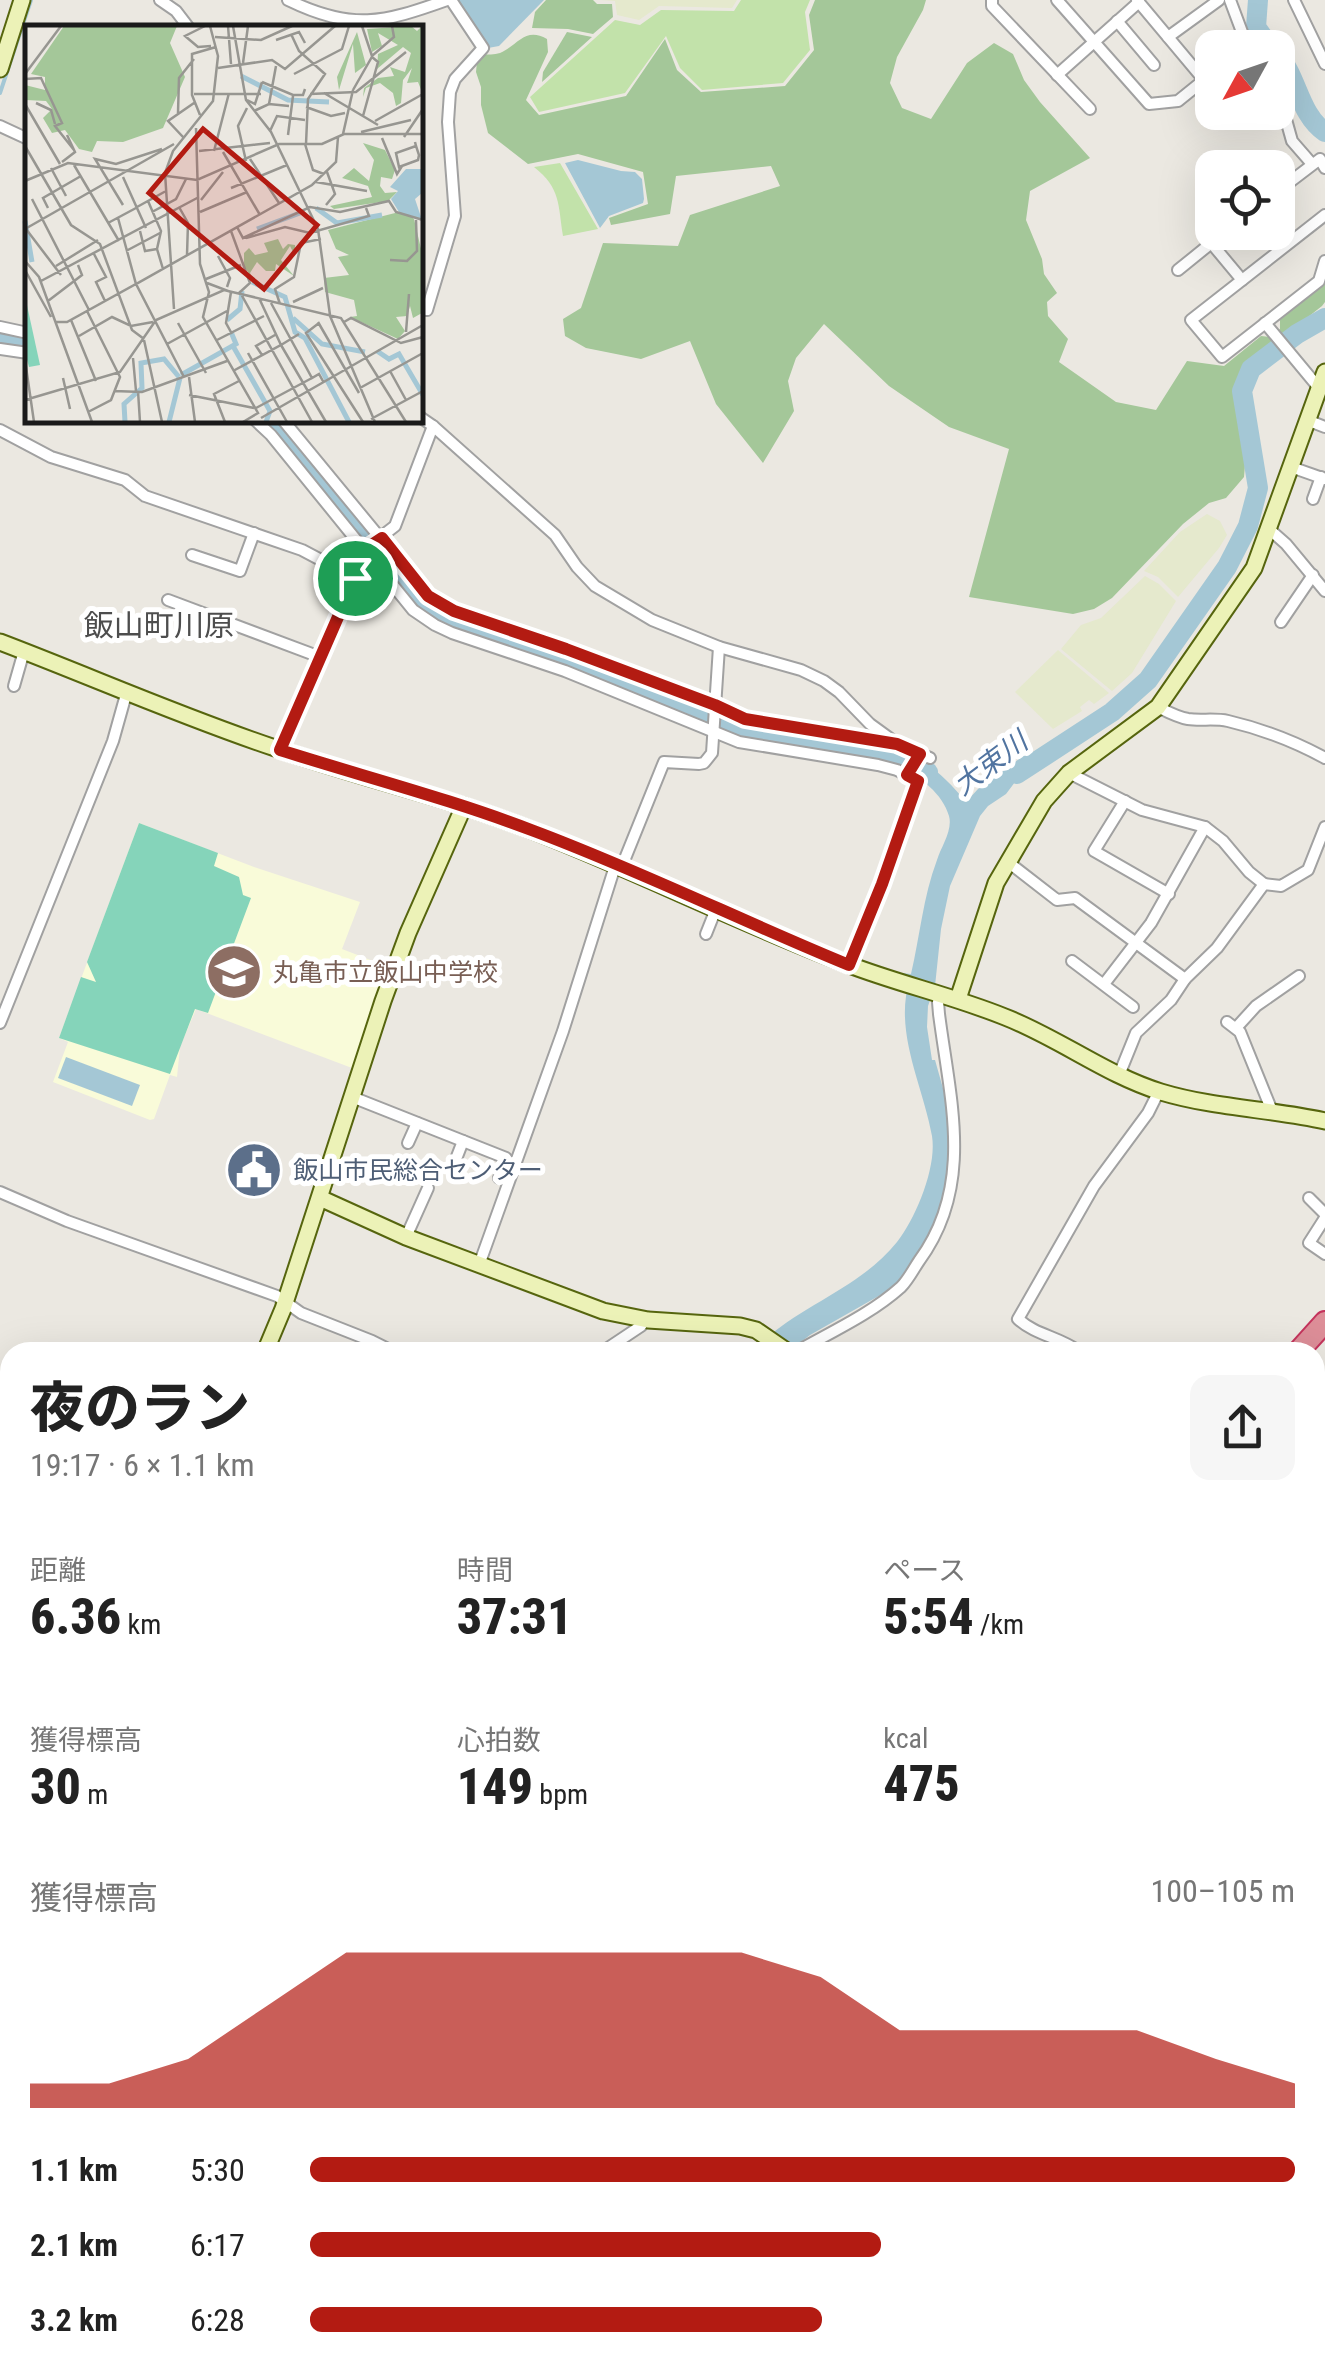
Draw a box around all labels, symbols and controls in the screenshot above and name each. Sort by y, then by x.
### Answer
inset map [25,25,422,422]
north arrow [1195,30,1295,130]
map controls [1195,30,1295,250]
button: locate [1195,150,1295,250]
pin [313,536,398,621]
icon: arrive [328,551,383,606]
district label: 飯山町川原 [84,608,234,643]
water label: 大束川 [947,723,1036,802]
school or university icon: 丸亀市立飯山中学校 [204,942,264,1002]
place label: 丸亀市立飯山中学校 [273,958,498,987]
public building icon: 飯山市民総合センター [224,1140,284,1200]
place label: 飯山市民総合センター [293,1156,543,1185]
button: share [1190,1375,1295,1480]
text: 夜のラン [30,1376,250,1440]
text: 19:17 · 6 × 1.1 km [30,1446,255,1484]
text: 距離 [30,1554,86,1587]
text: 時間 [457,1554,513,1587]
text: ペース [883,1554,966,1587]
text: 6.36 [30,1588,121,1646]
text: 37:31 [457,1588,572,1646]
text: 5:54 [883,1588,974,1646]
text: km [121,1608,161,1641]
text: /km [974,1608,1024,1641]
text: kcal [883,1722,928,1755]
text: 獲得標高 [30,1724,142,1757]
text: 心拍数 [457,1724,541,1757]
text: 475 [883,1755,960,1813]
text: 30 [30,1758,81,1816]
text: 149 [457,1758,533,1816]
text: m [81,1778,108,1811]
text: bpm [533,1778,588,1811]
text: 100–105 m [1150,1872,1295,1910]
text: 獲得標高 [30,1879,158,1917]
text: 1.1 km [30,2151,118,2189]
text: 5:30 [190,2151,245,2189]
text: 2.1 km [30,2226,118,2264]
text: 6:17 [190,2226,245,2264]
text: 3.2 km [30,2301,118,2339]
text: 6:28 [190,2301,245,2339]

